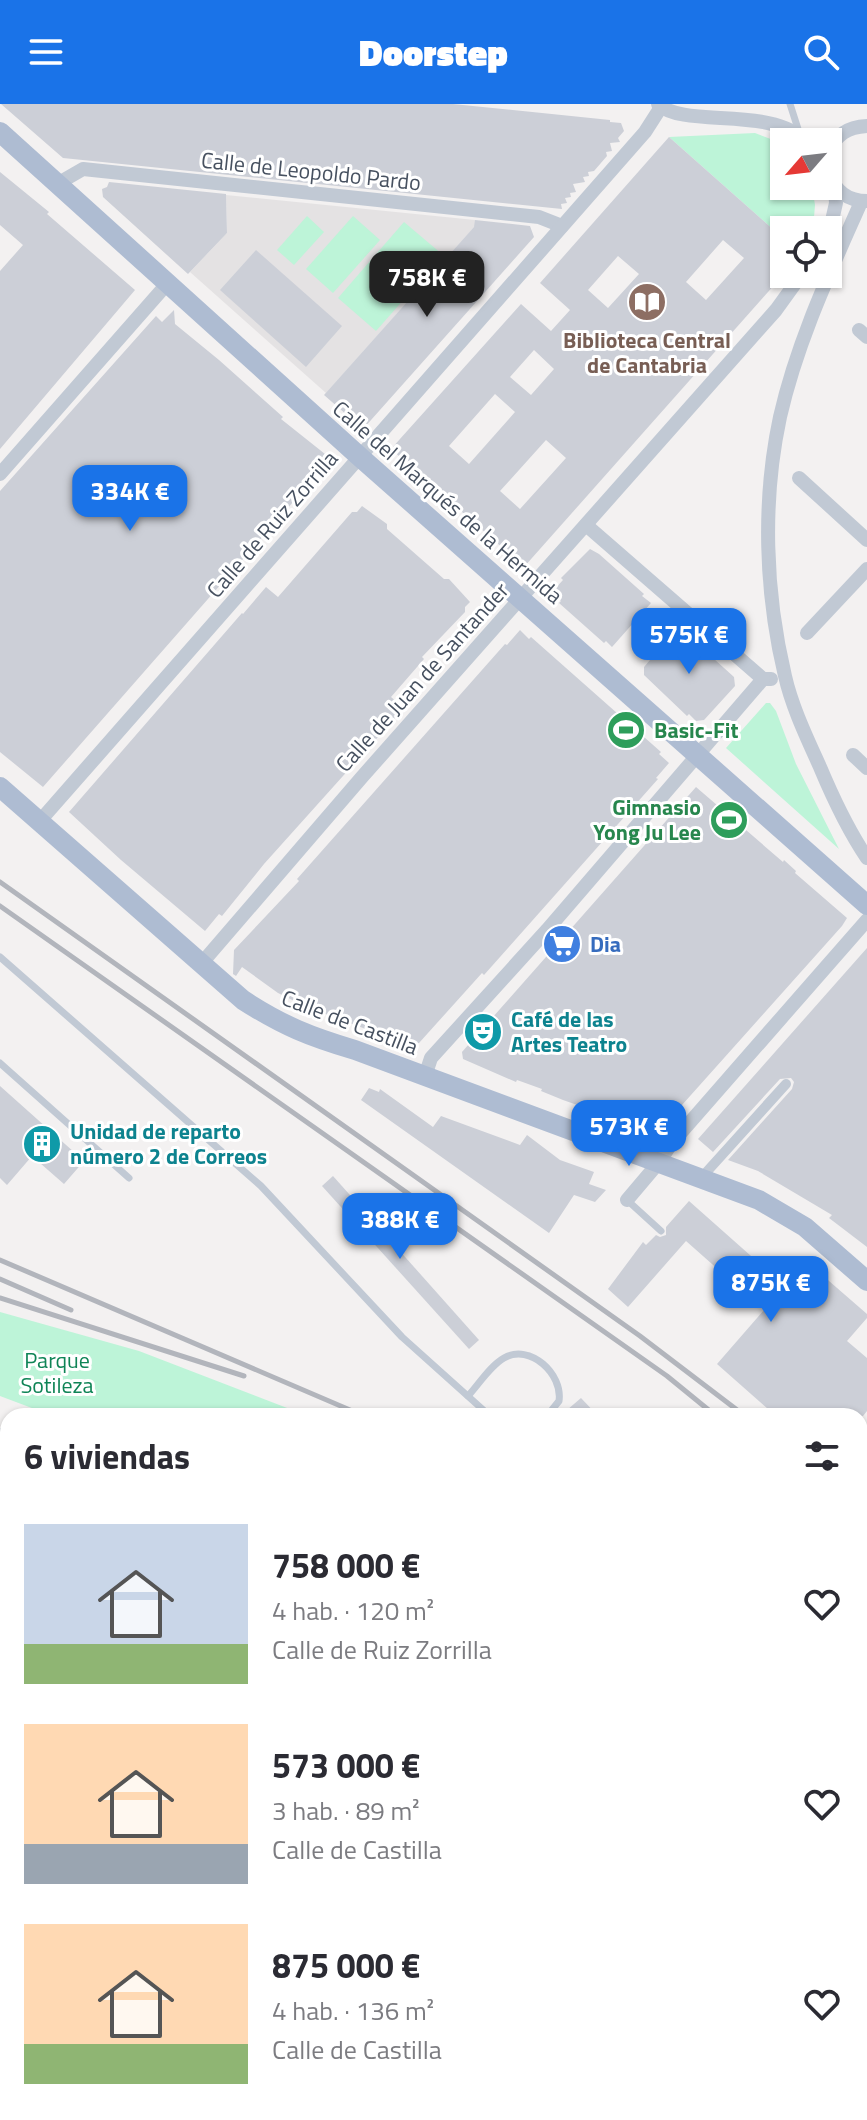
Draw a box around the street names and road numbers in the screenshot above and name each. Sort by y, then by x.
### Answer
street label: Calle de Leopoldo Pardo [199,143,423,199]
street label: Calle del Marqués de la Hermida [325,392,571,612]
street label: Calle de Ruiz Zorrilla [198,443,346,605]
street label: Calle de Juan de Santander [327,574,517,780]
street label: Calle de Castilla [277,980,423,1064]

